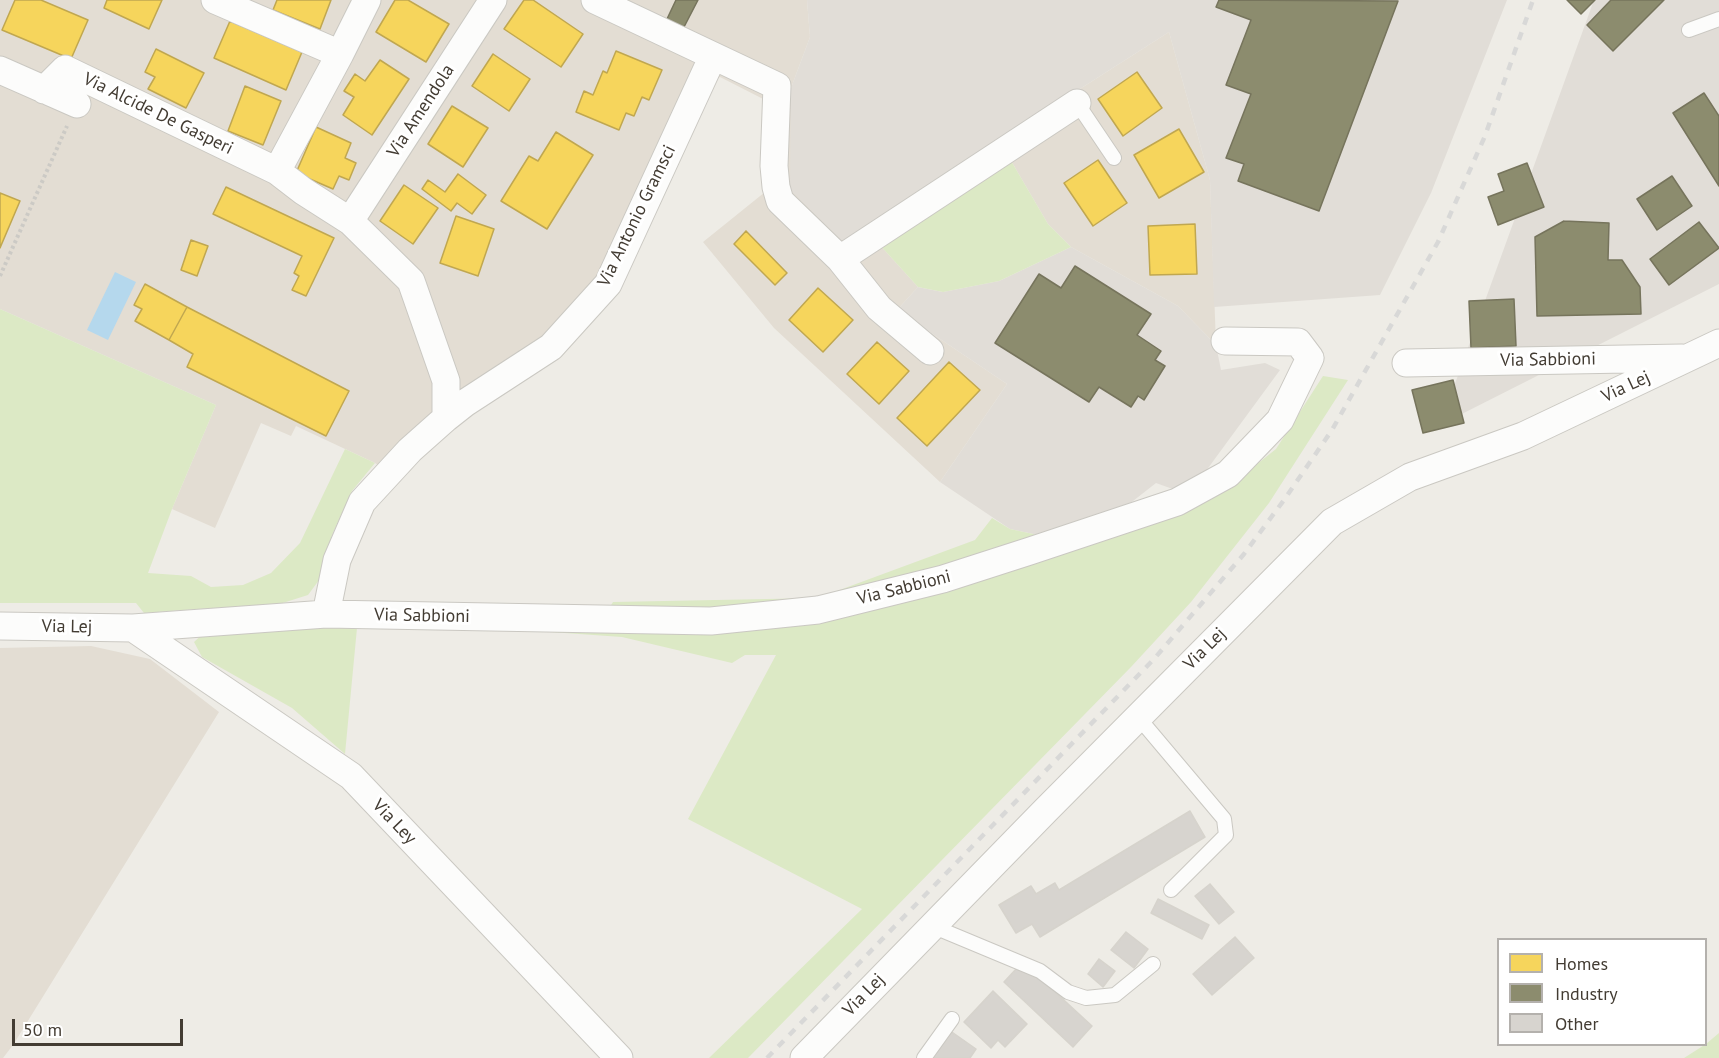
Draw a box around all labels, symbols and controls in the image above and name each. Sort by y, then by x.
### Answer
street label: Via Amendola [383,60,459,162]
street label: Via Alcide De Gasperi [79,68,237,160]
street label: Via Antonio Gramsci [593,142,681,290]
street label: Via Sabbioni [1500,348,1596,372]
street label: Via Lej [1598,366,1654,408]
street label: Via Sabbioni [855,566,953,610]
street label: Via Sabbioni [374,604,470,628]
street label: Via Lej [41,616,93,638]
street label: Via Lej [1179,623,1231,675]
street label: Via Ley [367,795,421,849]
legend [1497,938,1707,1046]
text: Homes [1555,952,1608,975]
street label: Via Lej [839,969,889,1021]
text: Industry [1555,982,1618,1005]
scale bar [15,1007,186,1045]
text: Other [1555,1012,1599,1035]
text: 50 m [23,1018,62,1041]

